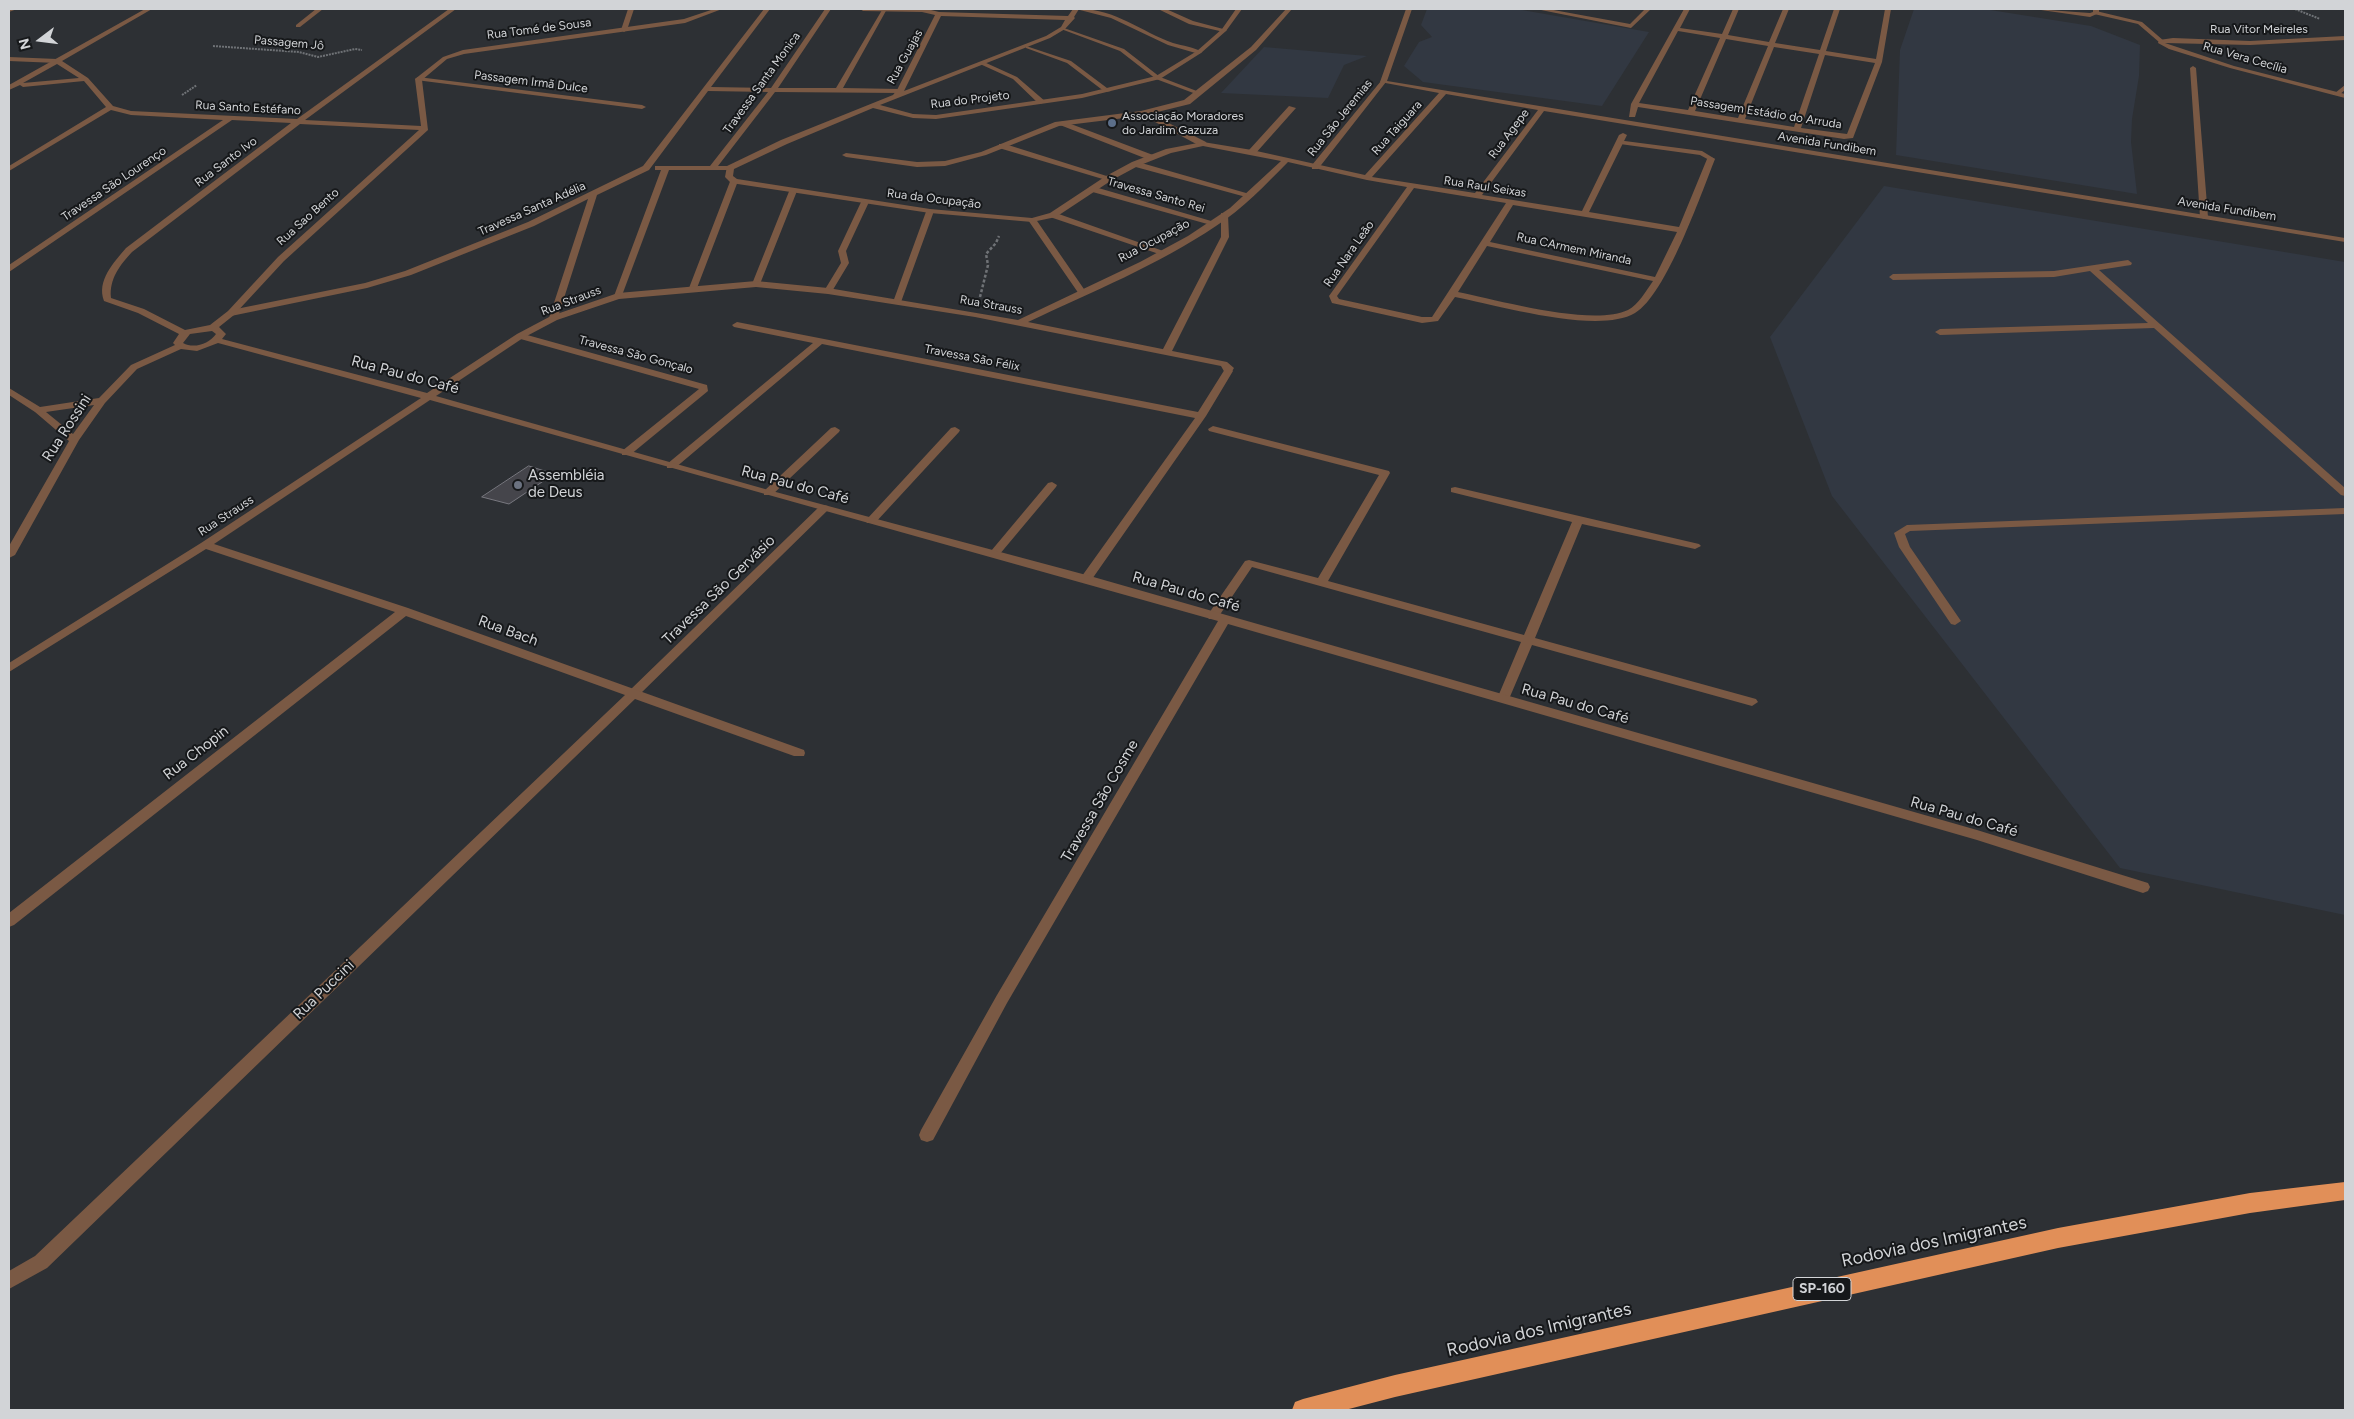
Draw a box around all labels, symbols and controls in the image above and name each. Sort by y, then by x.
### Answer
north arrow [15,15,65,65]
street label: Rua Tomé de Sousa [486,15,592,43]
street label: Rua Vitor Meireles [2210,22,2308,36]
street label: Rua Guajas [884,27,926,87]
street label: Travessa Santa Monica [720,29,804,137]
street label: Passagem Jô [253,33,325,53]
text: N [15,37,35,51]
street label: Rua Vera Cecília [2201,39,2289,77]
street label: Passagem Irmã Dulce [473,68,589,96]
street label: Rua São Jeremias [1305,77,1375,159]
street label: Rua do Projeto [930,88,1010,112]
street label: Passagem Estádio do Arruda [1689,94,1843,132]
street label: Rua Santo Estéfano [195,98,301,118]
street label: Rua Taiguara [1369,98,1425,158]
street label: Rua Agepe [1486,106,1532,162]
place label: Associação Moradores do Jardim Gazuza [1122,109,1244,137]
marker: Associação Moradores do Jardim Gazuza [1106,117,1118,129]
street label: Avenida Fundibem [1777,129,1877,159]
street label: Rua Santo Ivo [192,134,260,190]
street label: Travessa São Lourenço [59,144,169,224]
street label: Rua Raul Seixas [1443,173,1527,201]
street label: Travessa Santo Rei [1106,174,1206,216]
street label: Travessa Santa Adélia [476,179,588,239]
street label: Rua Sao Bento [274,185,342,249]
street label: Rua da Ocupação [886,186,982,212]
street label: Avenida Fundibem [2177,194,2277,224]
street label: Rua Ocupação [1116,216,1192,266]
street label: Rua Nara Leão [1321,218,1377,290]
street label: Rua CArmem Miranda [1515,230,1633,268]
street label: Rua Strauss [539,283,603,319]
street label: Rua Strauss [959,292,1023,318]
street label: Travessa São Gonçalo [577,333,695,377]
street label: Travessa São Félix [923,342,1021,374]
street label: Rua Pau do Café [349,352,461,398]
street label: Rua Rossini [39,391,95,465]
street label: Rua Pau do Café [739,462,851,508]
place label: Assembléia de Deus [528,467,605,502]
marker: Assembléia de Deus [512,479,524,491]
street label: Rua Strauss [196,493,256,539]
street label: Travessa São Gervásio [659,532,779,648]
street label: Rua Pau do Café [1130,568,1242,616]
street label: Rua Bach [476,612,540,650]
street label: Rua Pau do Café [1519,680,1631,728]
street label: Rua Chopin [160,722,232,784]
street label: Travessa São Cosme [1058,737,1142,865]
street label: Rua Pau do Café [1908,793,2020,841]
street label: Rua Puccini [290,957,358,1023]
street label: Rodovia dos Imigrantes [1839,1212,2029,1272]
road number: SP-160 [1793,1278,1851,1300]
street label: Rodovia dos Imigrantes [1445,1298,1633,1362]

